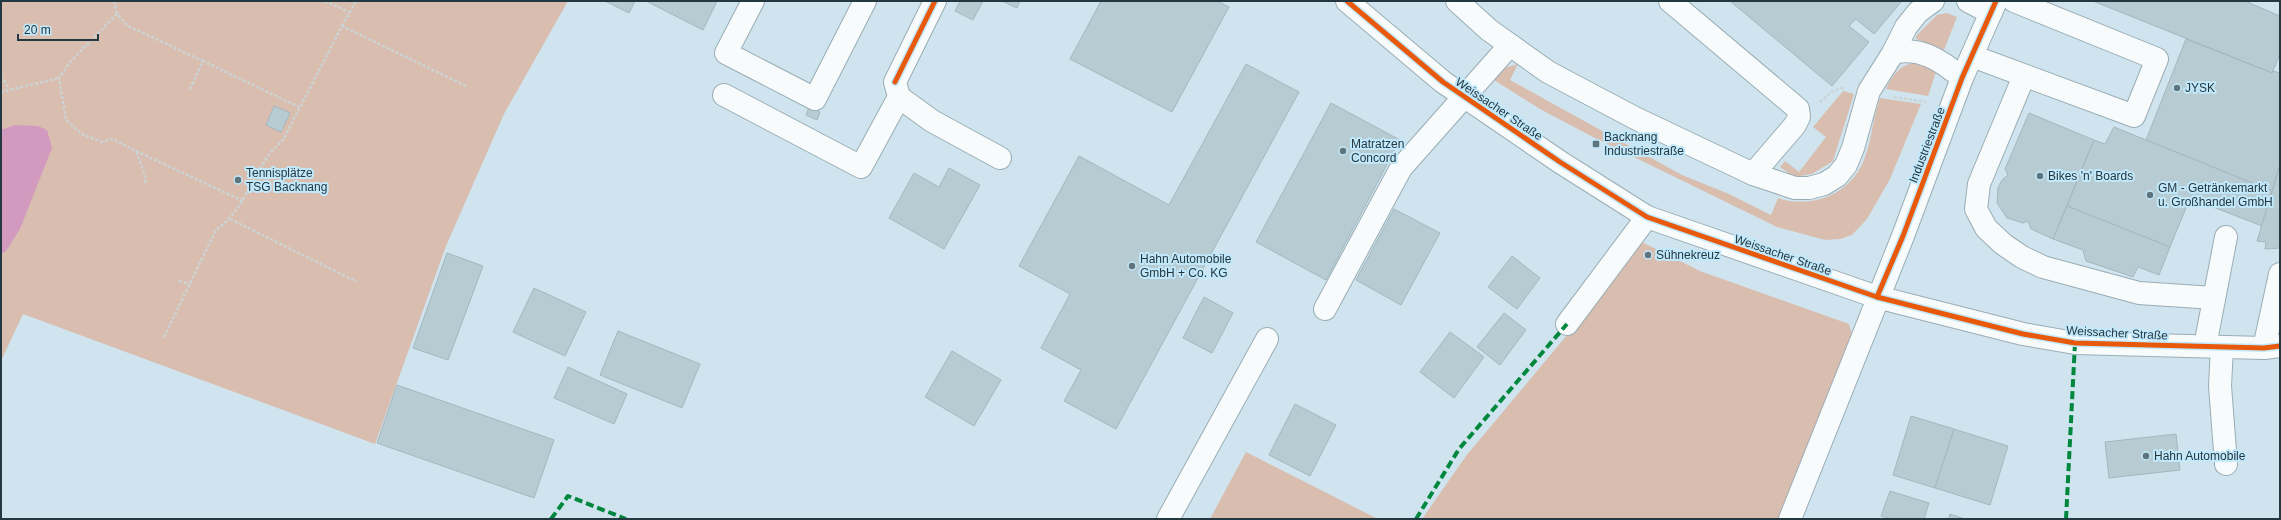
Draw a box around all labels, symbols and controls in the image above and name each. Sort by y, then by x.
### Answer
scale bar [18,16,98,42]
text: 20 m [24,23,51,37]
street label: Weissacher Straße [1453,75,1545,143]
place label: JYSK [2185,81,2215,95]
marker: JYSK [2172,83,2182,93]
street label: Industriestraße [1906,105,1948,185]
place label: Backnang Industriestraße [1604,130,1684,158]
place label: Matratzen Concord [1351,137,1404,165]
marker: Backnang Industriestraße [1591,139,1601,149]
marker: Matratzen Concord [1338,146,1348,156]
place label: Tennisplätze TSG Backnang [246,166,327,194]
place label: Bikes 'n' Boards [2048,169,2133,183]
marker: Bikes 'n' Boards [2035,171,2045,181]
marker: Tennisplätze TSG Backnang [233,175,243,185]
place label: GM - Getränkemarkt u. Großhandel GmbH [2158,181,2273,209]
marker: GM - Getränkemarkt u. Großhandel GmbH [2145,190,2155,200]
street label: Weissacher Straße [1733,232,1834,278]
place label: Sühnekreuz [1656,248,1720,262]
marker: Sühnekreuz [1643,250,1653,260]
place label: Hahn Automobile GmbH + Co. KG [1140,252,1232,280]
marker: Hahn Automobile GmbH + Co. KG [1127,261,1137,271]
street label: Weissacher Straße [2066,323,2169,343]
place label: Hahn Automobile [2154,449,2246,463]
marker: Hahn Automobile [2141,451,2151,461]

